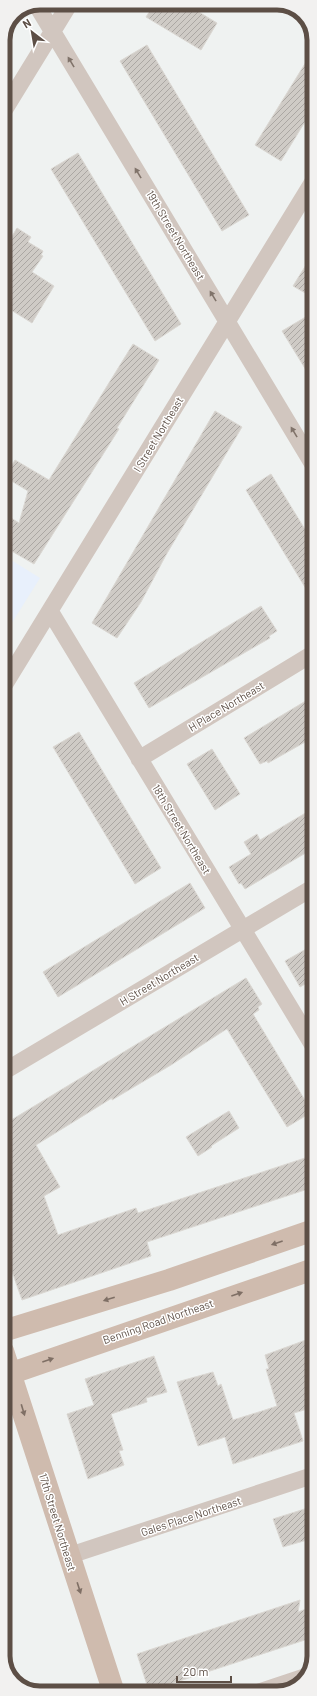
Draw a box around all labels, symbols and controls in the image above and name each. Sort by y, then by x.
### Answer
north arrow [12,12,52,52]
text: N [20,16,33,30]
one-way arrow [67,56,74,68]
one-way arrow [135,167,142,179]
street label: 19th Street Northeast [144,188,208,282]
one-way arrow [210,290,217,302]
street label: I Street Northeast [130,394,186,474]
one-way arrow [290,426,297,438]
street label: H Place Northeast [186,678,266,734]
street label: 18th Street Northeast [150,782,214,876]
street label: H Street Northeast [117,950,201,1008]
one-way arrow [271,1240,283,1246]
one-way arrow [231,1291,243,1297]
street label: Benning Road Northeast [101,1296,215,1346]
one-way arrow [103,1296,115,1302]
one-way arrow [42,1357,54,1363]
one-way arrow [20,1405,26,1417]
street label: 17th Street Northeast [37,1472,79,1572]
street label: Gales Place Northeast [139,1494,243,1538]
one-way arrow [76,1582,82,1594]
scale bar [177,1658,231,1684]
text: 20 m [183,1664,209,1678]

